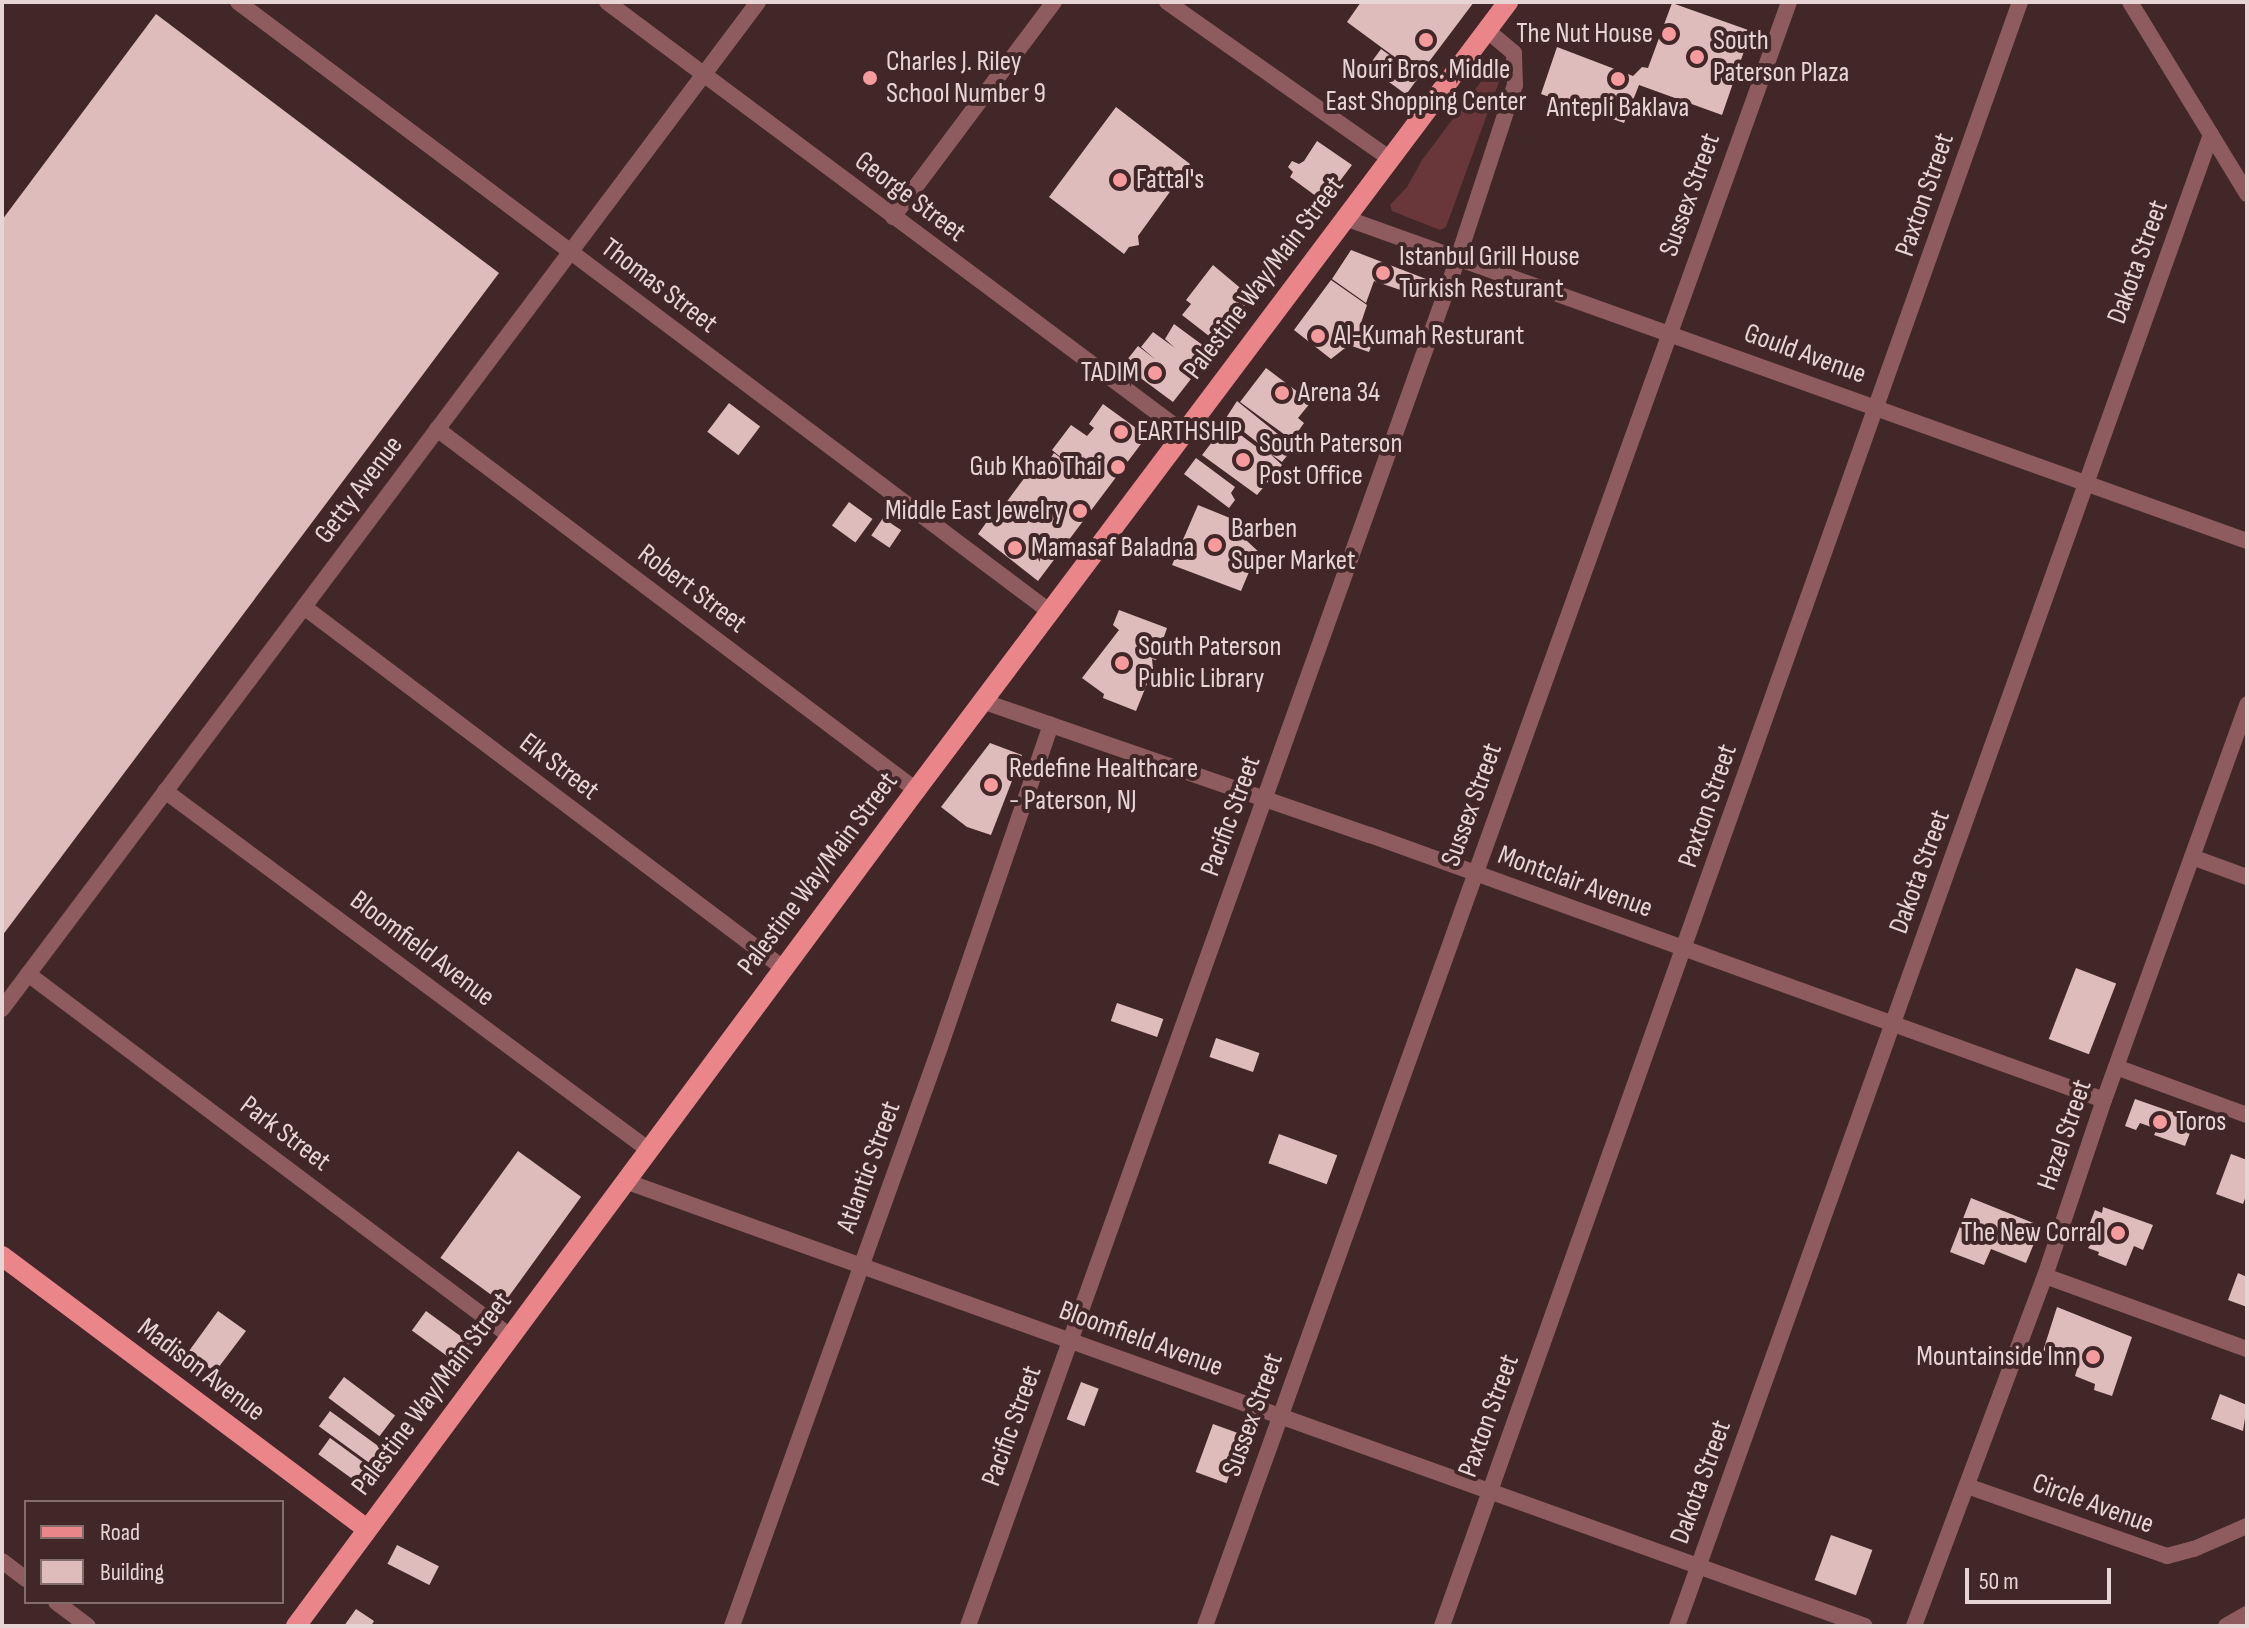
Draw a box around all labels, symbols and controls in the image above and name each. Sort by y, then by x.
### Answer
place label: The Nut House [1516,17,1653,51]
place label: South Paterson Plaza [1713,24,1849,90]
marker: The Nut House [1660,25,1678,43]
marker: Nouri Bros. Middle East Shopping Center [1417,31,1435,49]
place label: Charles J. Riley School Number 9 [886,45,1046,111]
marker: South Paterson Plaza [1688,48,1706,66]
place label: Nouri Bros. Middle East Shopping Center [1326,53,1526,119]
marker: Charles J. Riley School Number 9 [861,69,879,87]
marker: Antepli Baklava [1609,70,1627,88]
place label: Antepli Baklava [1547,91,1689,125]
street label: Sussex Street [1652,129,1728,261]
street label: Paxton Street [1888,129,1962,261]
street label: George Street [848,144,972,250]
place label: Fattal's [1136,163,1204,197]
street label: Palestine Way/Main Street [1177,170,1351,386]
marker: Fattal's [1111,171,1129,189]
street label: Dakota Street [2100,196,2176,328]
street label: Thomas Street [594,231,724,341]
place label: Istanbul Grill House Turkish Resturant [1399,240,1580,306]
marker: Istanbul Grill House Turkish Resturant [1374,264,1392,282]
street label: Gould Avenue [1740,316,1870,392]
place label: Al-Kumah Resturant [1334,319,1524,353]
marker: Al-Kumah Resturant [1309,327,1327,345]
place label: TADIM [1081,356,1139,390]
marker: TADIM [1146,364,1164,382]
place label: Arena 34 [1298,376,1380,410]
marker: Arena 34 [1273,384,1291,402]
place label: EARTHSHIP [1137,415,1242,449]
marker: EARTHSHIP [1112,423,1130,441]
place label: South Paterson Post Office [1259,427,1402,493]
street label: Getty Avenue [308,430,410,550]
place label: Gub Khao Thai [970,450,1102,484]
marker: South Paterson Post Office [1234,451,1252,469]
marker: Gub Khao Thai [1109,458,1127,476]
place label: Middle East Jewelry [885,494,1064,528]
marker: Middle East Jewelry [1071,502,1089,520]
place label: Barben Super Market [1231,512,1355,578]
place label: Mamasaf Baladna [1031,531,1194,565]
marker: Barben Super Market [1206,536,1224,554]
street label: Robert Street [631,537,753,641]
marker: Mamasaf Baladna [1006,539,1024,557]
place label: South Paterson Public Library [1138,630,1281,696]
marker: South Paterson Public Library [1113,654,1131,672]
street label: Elk Street [513,726,605,808]
street label: Sussex Street [1434,739,1510,871]
street label: Paxton Street [1671,740,1745,872]
street label: Pacific Street [1194,751,1268,881]
place label: Redefine Healthcare - Paterson, NJ [1009,752,1198,818]
street label: Palestine Way/Main Street [731,766,905,982]
marker: Redefine Healthcare - Paterson, NJ [980,774,1002,796]
street label: Dakota Street [1882,806,1958,938]
street label: Montclair Avenue [1493,838,1657,926]
street label: Bloomfield Avenue [343,884,501,1014]
street label: Hazel Street [2030,1075,2100,1195]
street label: Park Street [233,1089,337,1179]
street label: Atlantic Street [830,1097,908,1237]
place label: Toros [2176,1105,2226,1139]
marker: Toros [2151,1113,2169,1131]
place label: The New Corral [1961,1216,2102,1250]
marker: The New Corral [2109,1224,2127,1242]
street label: Palestine Way/Main Street [345,1286,519,1502]
street label: Bloomfield Avenue [1054,1294,1228,1384]
street label: Madison Avenue [131,1311,271,1429]
place label: Mountainside Inn [1916,1340,2077,1374]
marker: Mountainside Inn [2084,1348,2102,1366]
street label: Sussex Street [1215,1349,1291,1481]
street label: Paxton Street [1451,1350,1527,1482]
street label: Pacific Street [975,1361,1049,1491]
street label: Dakota Street [1663,1416,1739,1548]
street label: Circle Avenue [2028,1467,2158,1541]
legend [24,1500,284,1604]
text: Road [100,1518,140,1547]
scale bar [1969,1552,2115,1602]
text: Building [100,1558,164,1587]
text: 50 m [1979,1567,2019,1596]

